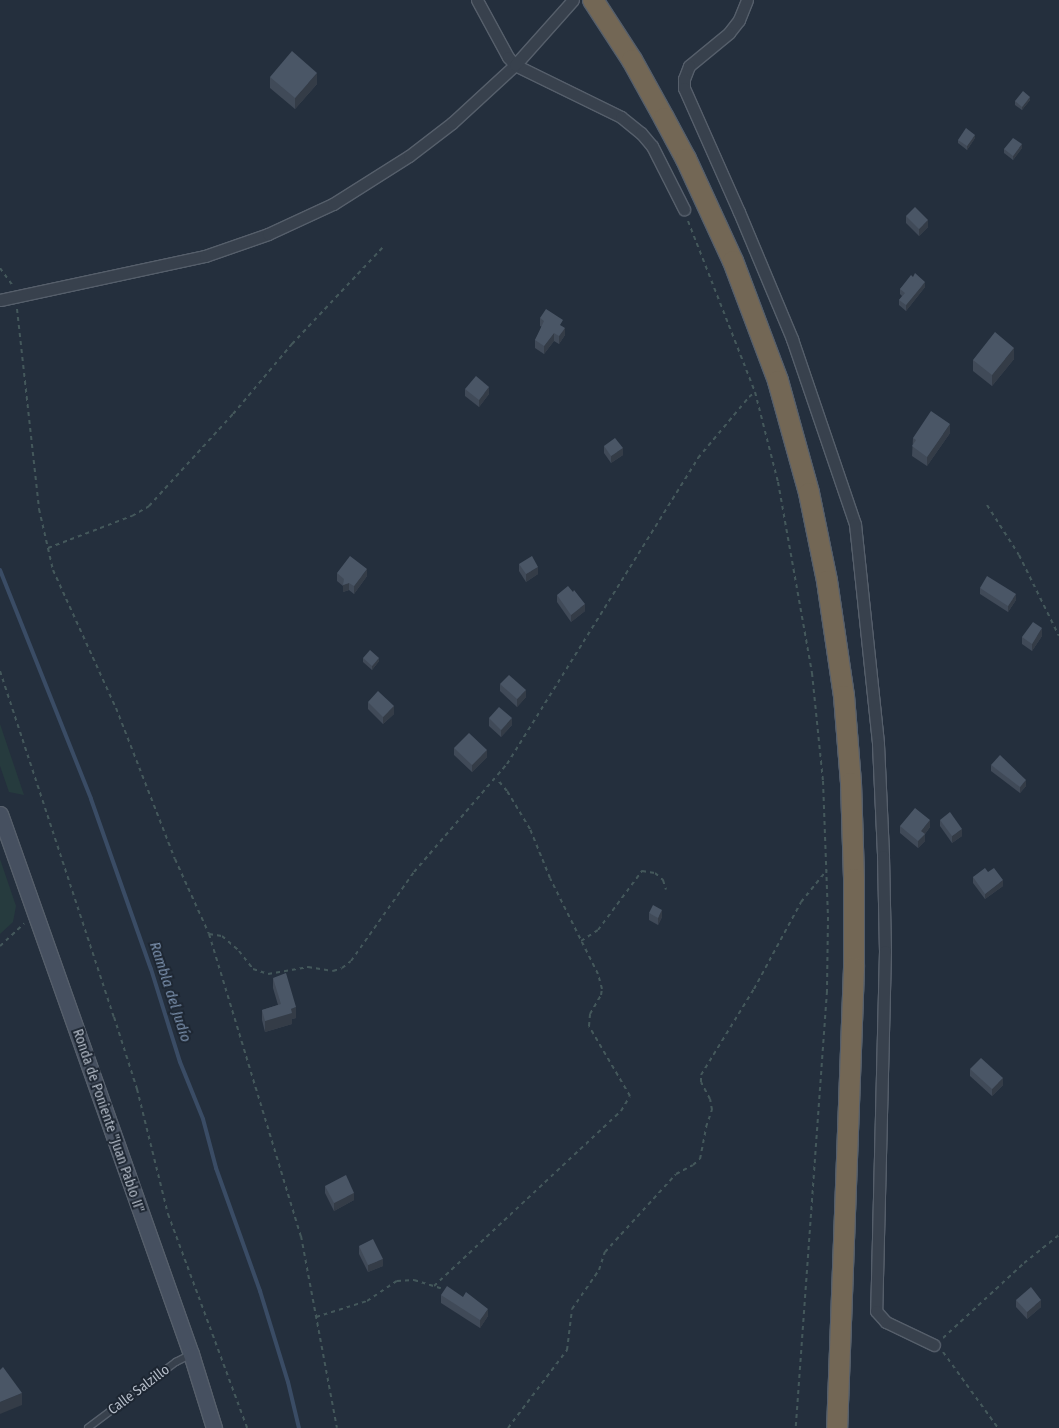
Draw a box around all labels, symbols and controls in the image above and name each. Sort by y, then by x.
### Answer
water label: Rambla del Judío [145,940,195,1044]
street label: Ronda de Poniente "Juan Pablo II" [69,1027,147,1215]
street label: Calle Salzillo [105,1361,173,1419]

